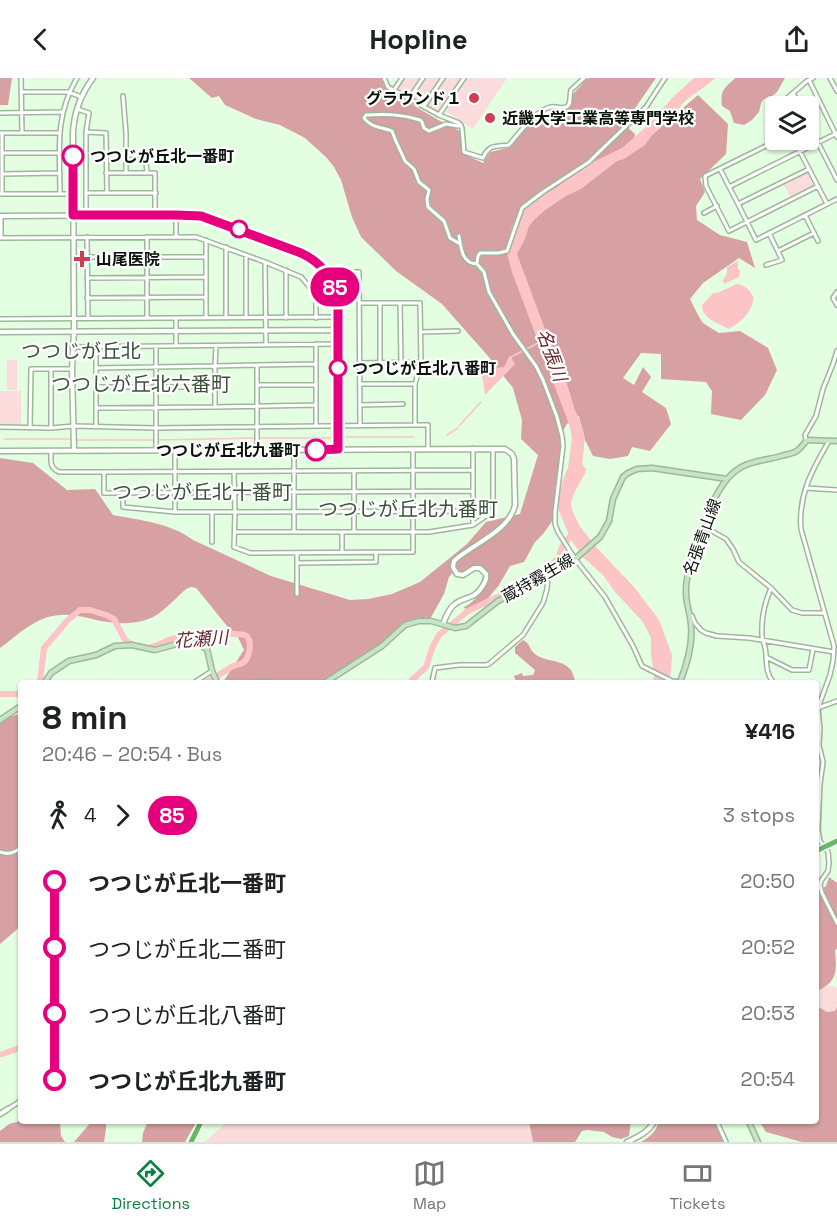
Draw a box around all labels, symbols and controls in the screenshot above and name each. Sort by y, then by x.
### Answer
text: Hopline [369,22,468,57]
icon: back [24,23,57,56]
icon: share [780,23,813,56]
place label: グラウンド１ [366,88,462,109]
marker: グラウンド１ [467,91,481,105]
map controls [765,96,819,150]
button: layers [765,96,819,150]
place label: 近畿大学工業高等専門学校 [502,108,694,129]
marker: 近畿大学工業高等専門学校 [483,111,497,125]
marker: つつじが丘北一番町 [62,145,84,167]
place label: つつじが丘北一番町 [90,146,234,167]
unlabelled marker [230,220,248,238]
place label: 山尾医院 [96,249,160,270]
marker: 山尾医院 [73,250,91,268]
line badge: 85 [308,268,362,306]
text: 85 [322,274,348,301]
water label: 名張川 [532,326,573,386]
district label: つつじが丘北 [21,338,141,364]
place label: つつじが丘北八番町 [352,358,496,379]
marker: つつじが丘北八番町 [329,359,347,377]
district label: つつじが丘北六番町 [51,371,231,397]
marker: つつじが丘北九番町 [305,439,327,461]
place label: つつじが丘北九番町 [156,440,300,461]
district label: つつじが丘北十番町 [112,479,292,505]
district label: つつじが丘北九番町 [318,496,498,522]
street label: 名張青山線 [678,496,726,578]
street label: 蔵持霧生線 [498,549,578,607]
water label: 花瀬川 [173,626,231,652]
text: 8 min [42,697,127,739]
text: ¥416 [745,717,795,745]
text: 20:46 – 20:54 · Bus [42,741,222,767]
icon: walk [42,799,75,832]
icon: forward [106,799,139,832]
text: 4 [84,802,97,828]
text: 85 [160,802,185,829]
text: 3 stops [723,802,795,828]
text: 20:50 [740,868,795,894]
text: つつじが丘北一番町 [88,869,286,897]
text: 20:52 [741,934,795,960]
text: つつじが丘北二番町 [88,935,286,963]
text: 20:53 [741,1000,795,1026]
text: つつじが丘北八番町 [88,1001,286,1029]
text: 20:54 [741,1066,795,1092]
text: つつじが丘北九番町 [88,1067,286,1095]
tab: Directions [112,1157,190,1214]
tab: Map [413,1157,446,1214]
tab: Tickets [670,1157,725,1214]

